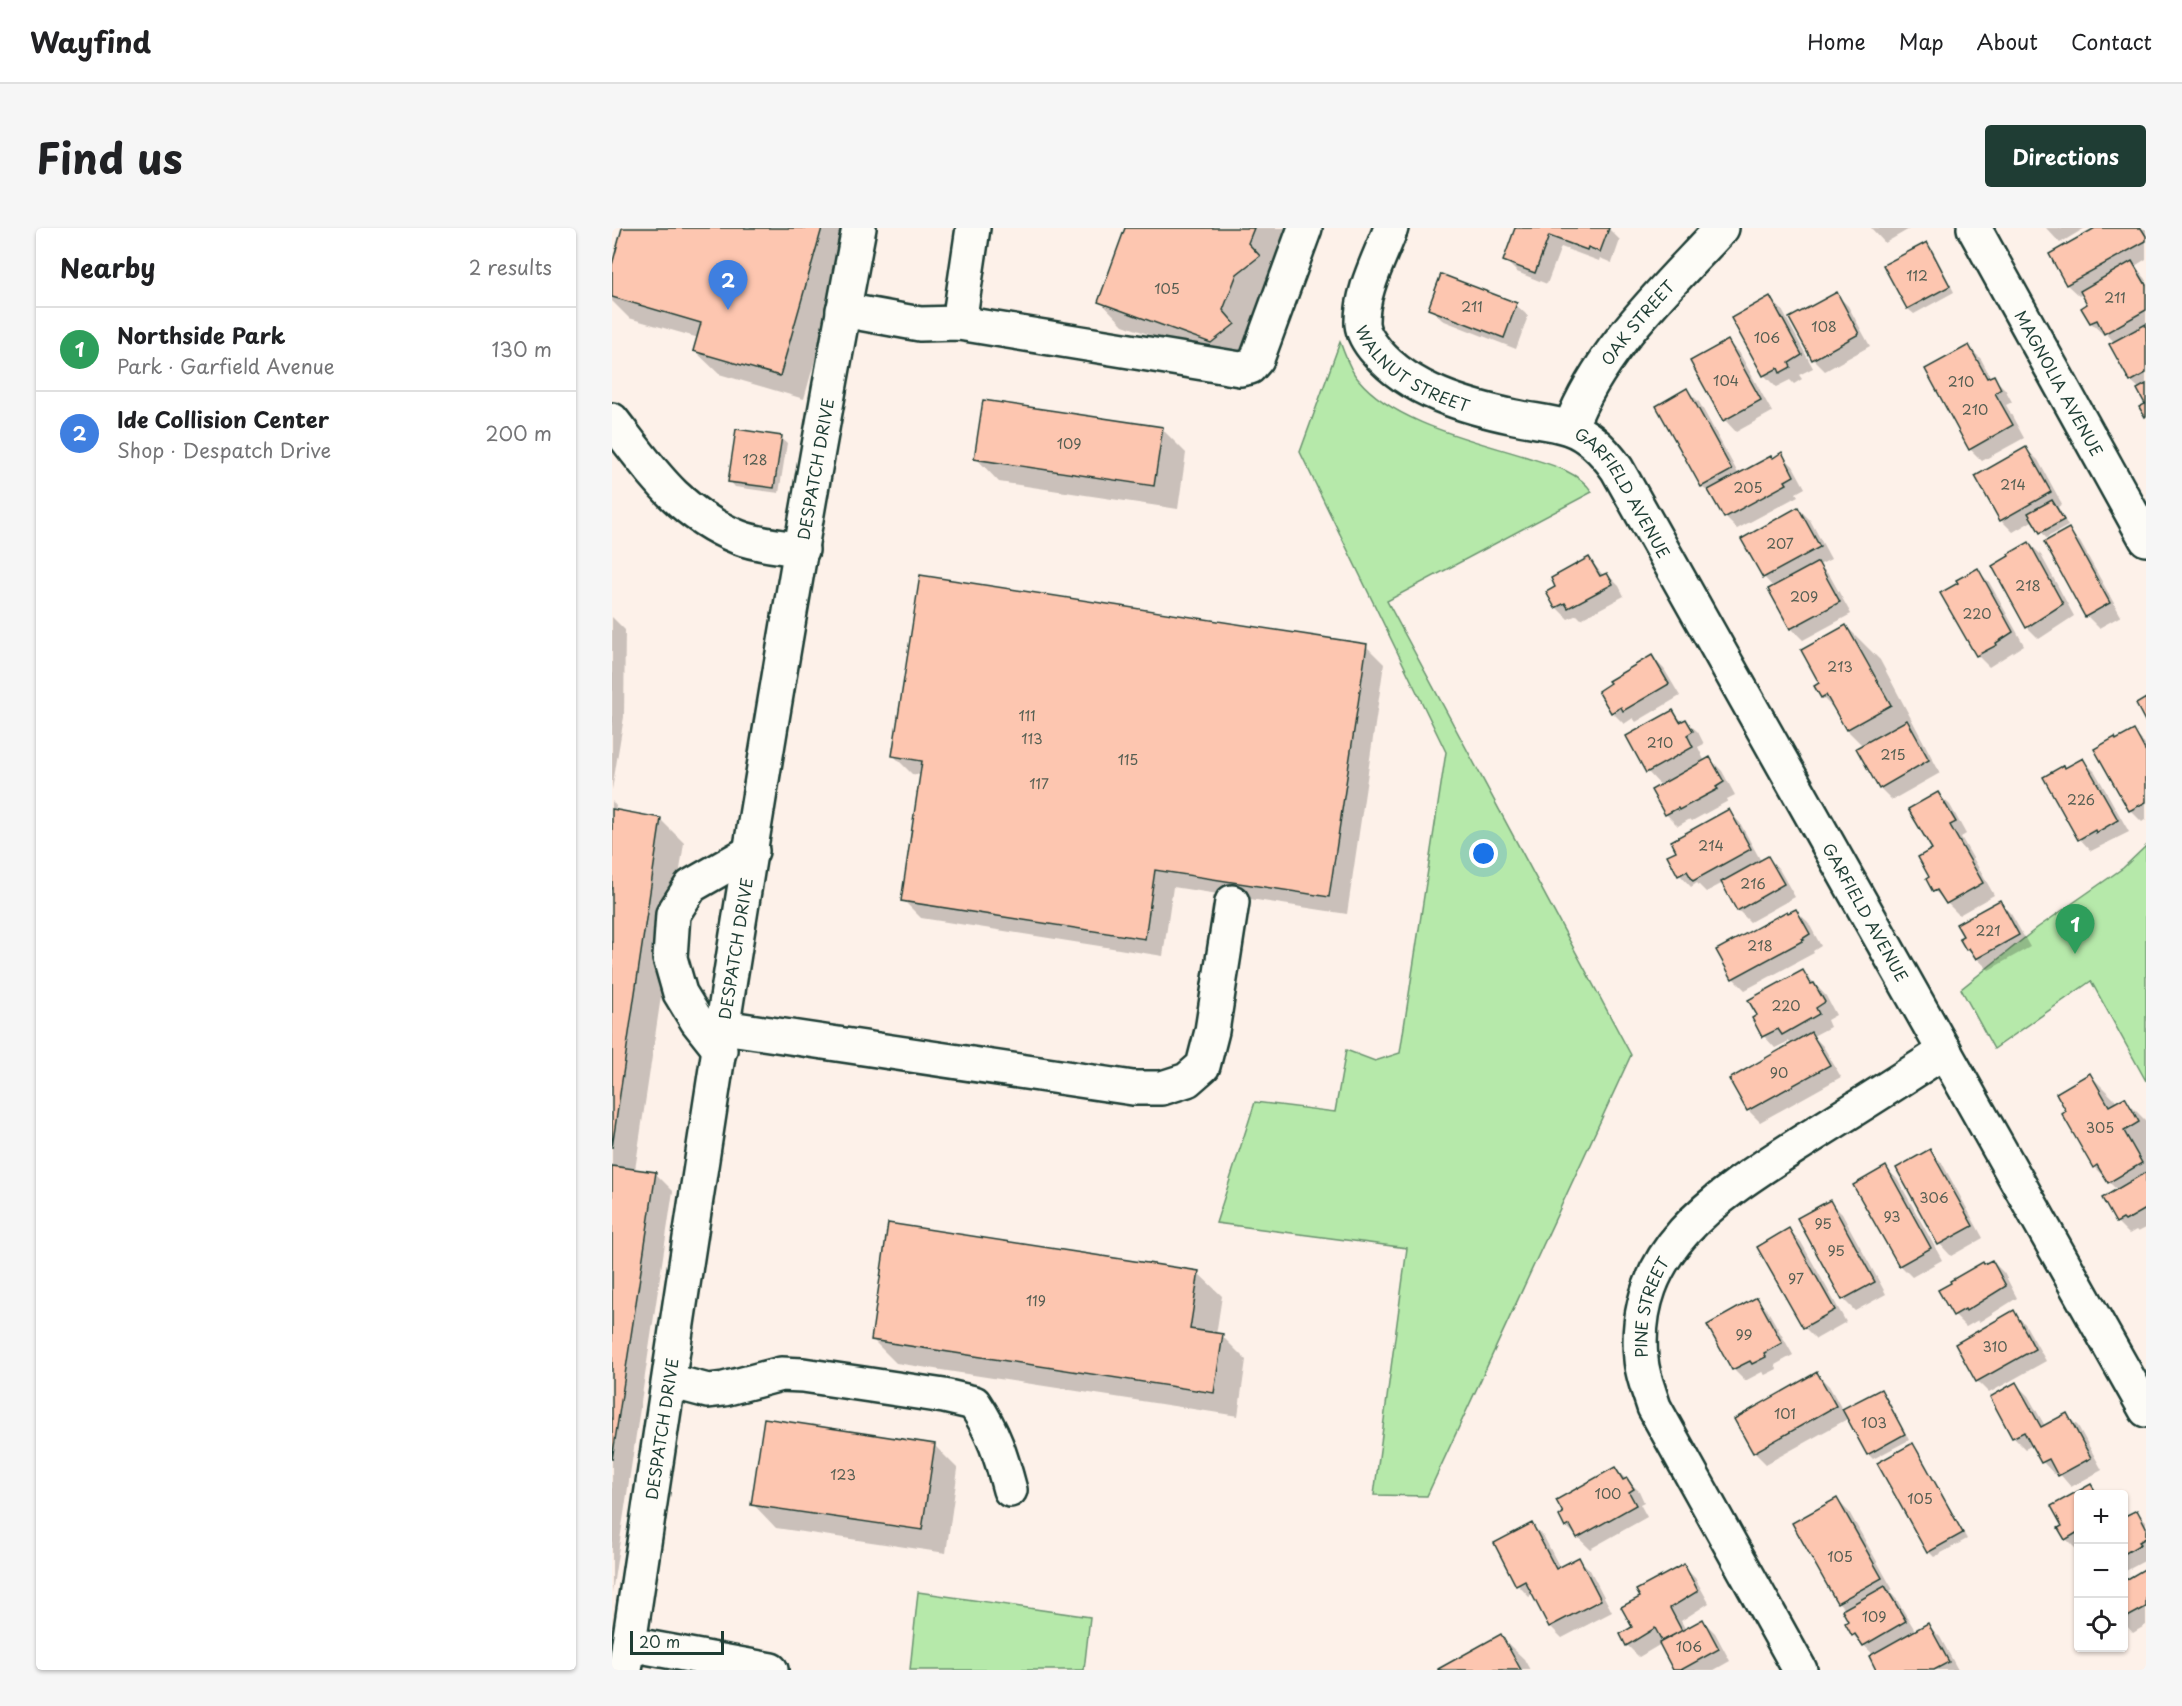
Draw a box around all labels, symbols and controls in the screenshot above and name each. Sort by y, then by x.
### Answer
text: Wayfind [30,20,151,63]
text: Home [1807,25,1866,57]
text: Map [1899,25,1944,57]
text: About [1977,25,2038,57]
text: Contact [2071,25,2152,57]
text: Find us [36,125,183,188]
button: Directions [1985,125,2146,187]
text: Nearby [60,248,155,287]
text: 2 results [469,252,552,282]
pin: 2 [708,260,748,310]
house number: 112 [1906,265,1928,286]
street label: OAK STREET [1595,274,1680,370]
house number: 105 [1154,278,1180,299]
house number: 211 [2104,287,2126,308]
house number: 211 [1461,296,1483,317]
street label: MAGNOLIA AVENUE [2010,306,2110,460]
house number: 108 [1811,316,1837,337]
text: Northside Park [117,318,286,351]
street label: WALNUT STREET [1350,321,1473,417]
house number: 106 [1754,327,1780,348]
text: 1 [75,334,84,364]
text: 130 m [492,334,552,364]
text: Park · Garfield Avenue [117,351,335,381]
house number: 104 [1713,370,1739,391]
house number: 210 [1948,371,1974,392]
street label: DESPATCH DRIVE [791,396,839,542]
house number: 210 [1962,399,1988,420]
text: Ide Collision Center [117,402,329,435]
text: 2 [72,418,87,448]
text: 200 m [485,418,552,448]
street label: GARFIELD AVENUE [1571,421,1677,562]
house number: 109 [1057,433,1081,454]
text: Shop · Despatch Drive [117,435,331,465]
house number: 128 [743,449,767,470]
house number: 214 [2000,474,2026,495]
house number: 205 [1734,477,1762,498]
house number: 207 [1766,533,1794,554]
house number: 218 [2015,575,2041,596]
house number: 209 [1790,586,1818,607]
house number: 220 [1963,603,1991,624]
house number: 213 [1827,656,1853,677]
house number: 111 [1018,705,1036,726]
house number: 113 [1021,728,1043,749]
house number: 210 [1647,732,1673,753]
house number: 215 [1880,744,1906,765]
house number: 115 [1118,749,1138,770]
house number: 117 [1029,773,1049,794]
house number: 226 [2067,789,2095,810]
house number: 214 [1698,835,1724,856]
street label: GARFIELD AVENUE [1817,838,1915,986]
your location [1469,839,1498,868]
house number: 216 [1740,873,1766,894]
street label: DESPATCH DRIVE [712,876,758,1021]
pin: 1 [2056,904,2094,954]
house number: 221 [1975,920,2001,941]
house number: 218 [1747,935,1773,956]
house number: 220 [1772,995,1800,1016]
house number: 90 [1770,1062,1788,1083]
house number: 305 [2086,1117,2114,1138]
house number: 306 [1919,1187,1949,1208]
house number: 93 [1883,1206,1901,1227]
house number: 95 [1814,1213,1832,1234]
house number: 95 [1827,1240,1845,1261]
street label: PINE STREET [1628,1252,1674,1359]
house number: 97 [1788,1268,1804,1289]
house number: 119 [1026,1290,1046,1311]
house number: 99 [1735,1324,1753,1345]
house number: 310 [1983,1336,2007,1357]
street label: DESPATCH DRIVE [639,1356,684,1501]
house number: 101 [1774,1403,1796,1424]
house number: 103 [1861,1412,1887,1433]
house number: 123 [830,1464,856,1485]
house number: 100 [1595,1483,1621,1504]
house number: 105 [1907,1488,1933,1509]
map controls [2074,1490,2128,1652]
button: + [2074,1490,2128,1544]
button: − [2074,1544,2128,1598]
house number: 105 [1827,1546,1853,1567]
button: locate [2074,1598,2128,1652]
house number: 109 [1862,1606,1886,1627]
scale bar [630,1628,724,1656]
text: 20 m [639,1629,680,1653]
house number: 106 [1676,1636,1702,1657]

